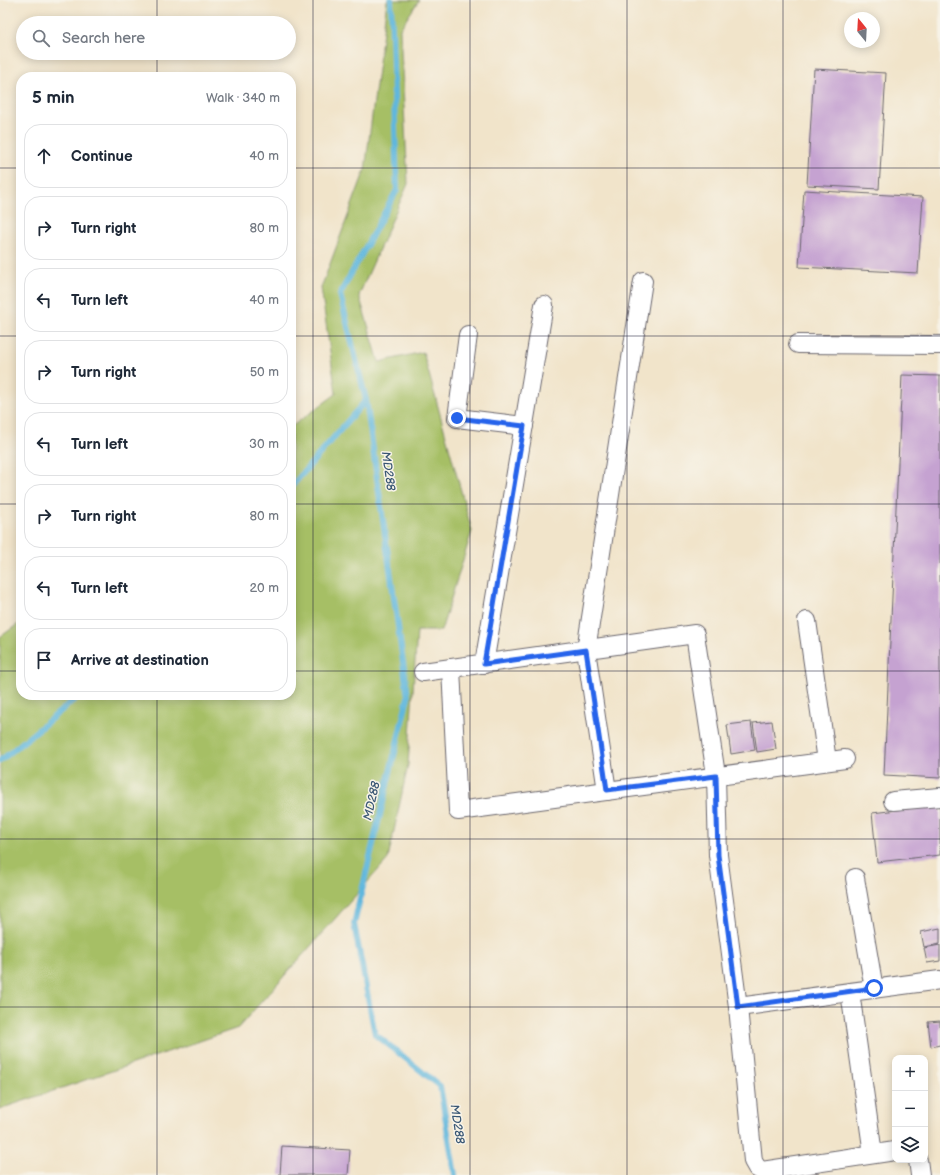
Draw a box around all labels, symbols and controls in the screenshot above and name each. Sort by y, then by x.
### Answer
north arrow [844,12,880,48]
search box [16,16,296,60]
icon: search [30,27,52,49]
text: Search here [62,29,145,48]
text: 5 min [32,88,75,108]
text: Walk · 340 m [206,90,280,106]
icon: ahead [33,145,55,167]
text: Continue [71,147,133,166]
text: 40 m [249,148,279,164]
icon: right [33,217,55,239]
text: Turn right [71,219,136,238]
text: 80 m [250,220,279,236]
icon: left [33,289,55,311]
text: Turn left [71,291,128,310]
text: 40 m [249,292,279,308]
icon: right [33,361,55,383]
text: Turn right [71,363,136,382]
text: 50 m [250,364,279,380]
route end [448,409,466,427]
icon: left [33,433,55,455]
text: Turn left [71,435,128,454]
text: 30 m [249,436,279,452]
water label: MD288 [378,450,398,492]
icon: right [33,505,55,527]
text: Turn right [71,507,136,526]
text: 80 m [250,508,279,524]
icon: left [33,577,55,599]
text: Turn left [71,579,128,598]
text: 20 m [249,580,279,596]
icon: arrive [33,649,55,671]
text: Arrive at destination [71,651,209,670]
water label: MD288 [360,780,384,822]
route start [865,979,883,997]
map controls [892,1055,928,1163]
button: + [892,1055,928,1091]
button: − [892,1091,928,1127]
water label: MD288 [447,1103,468,1145]
button: layers [892,1127,928,1163]

